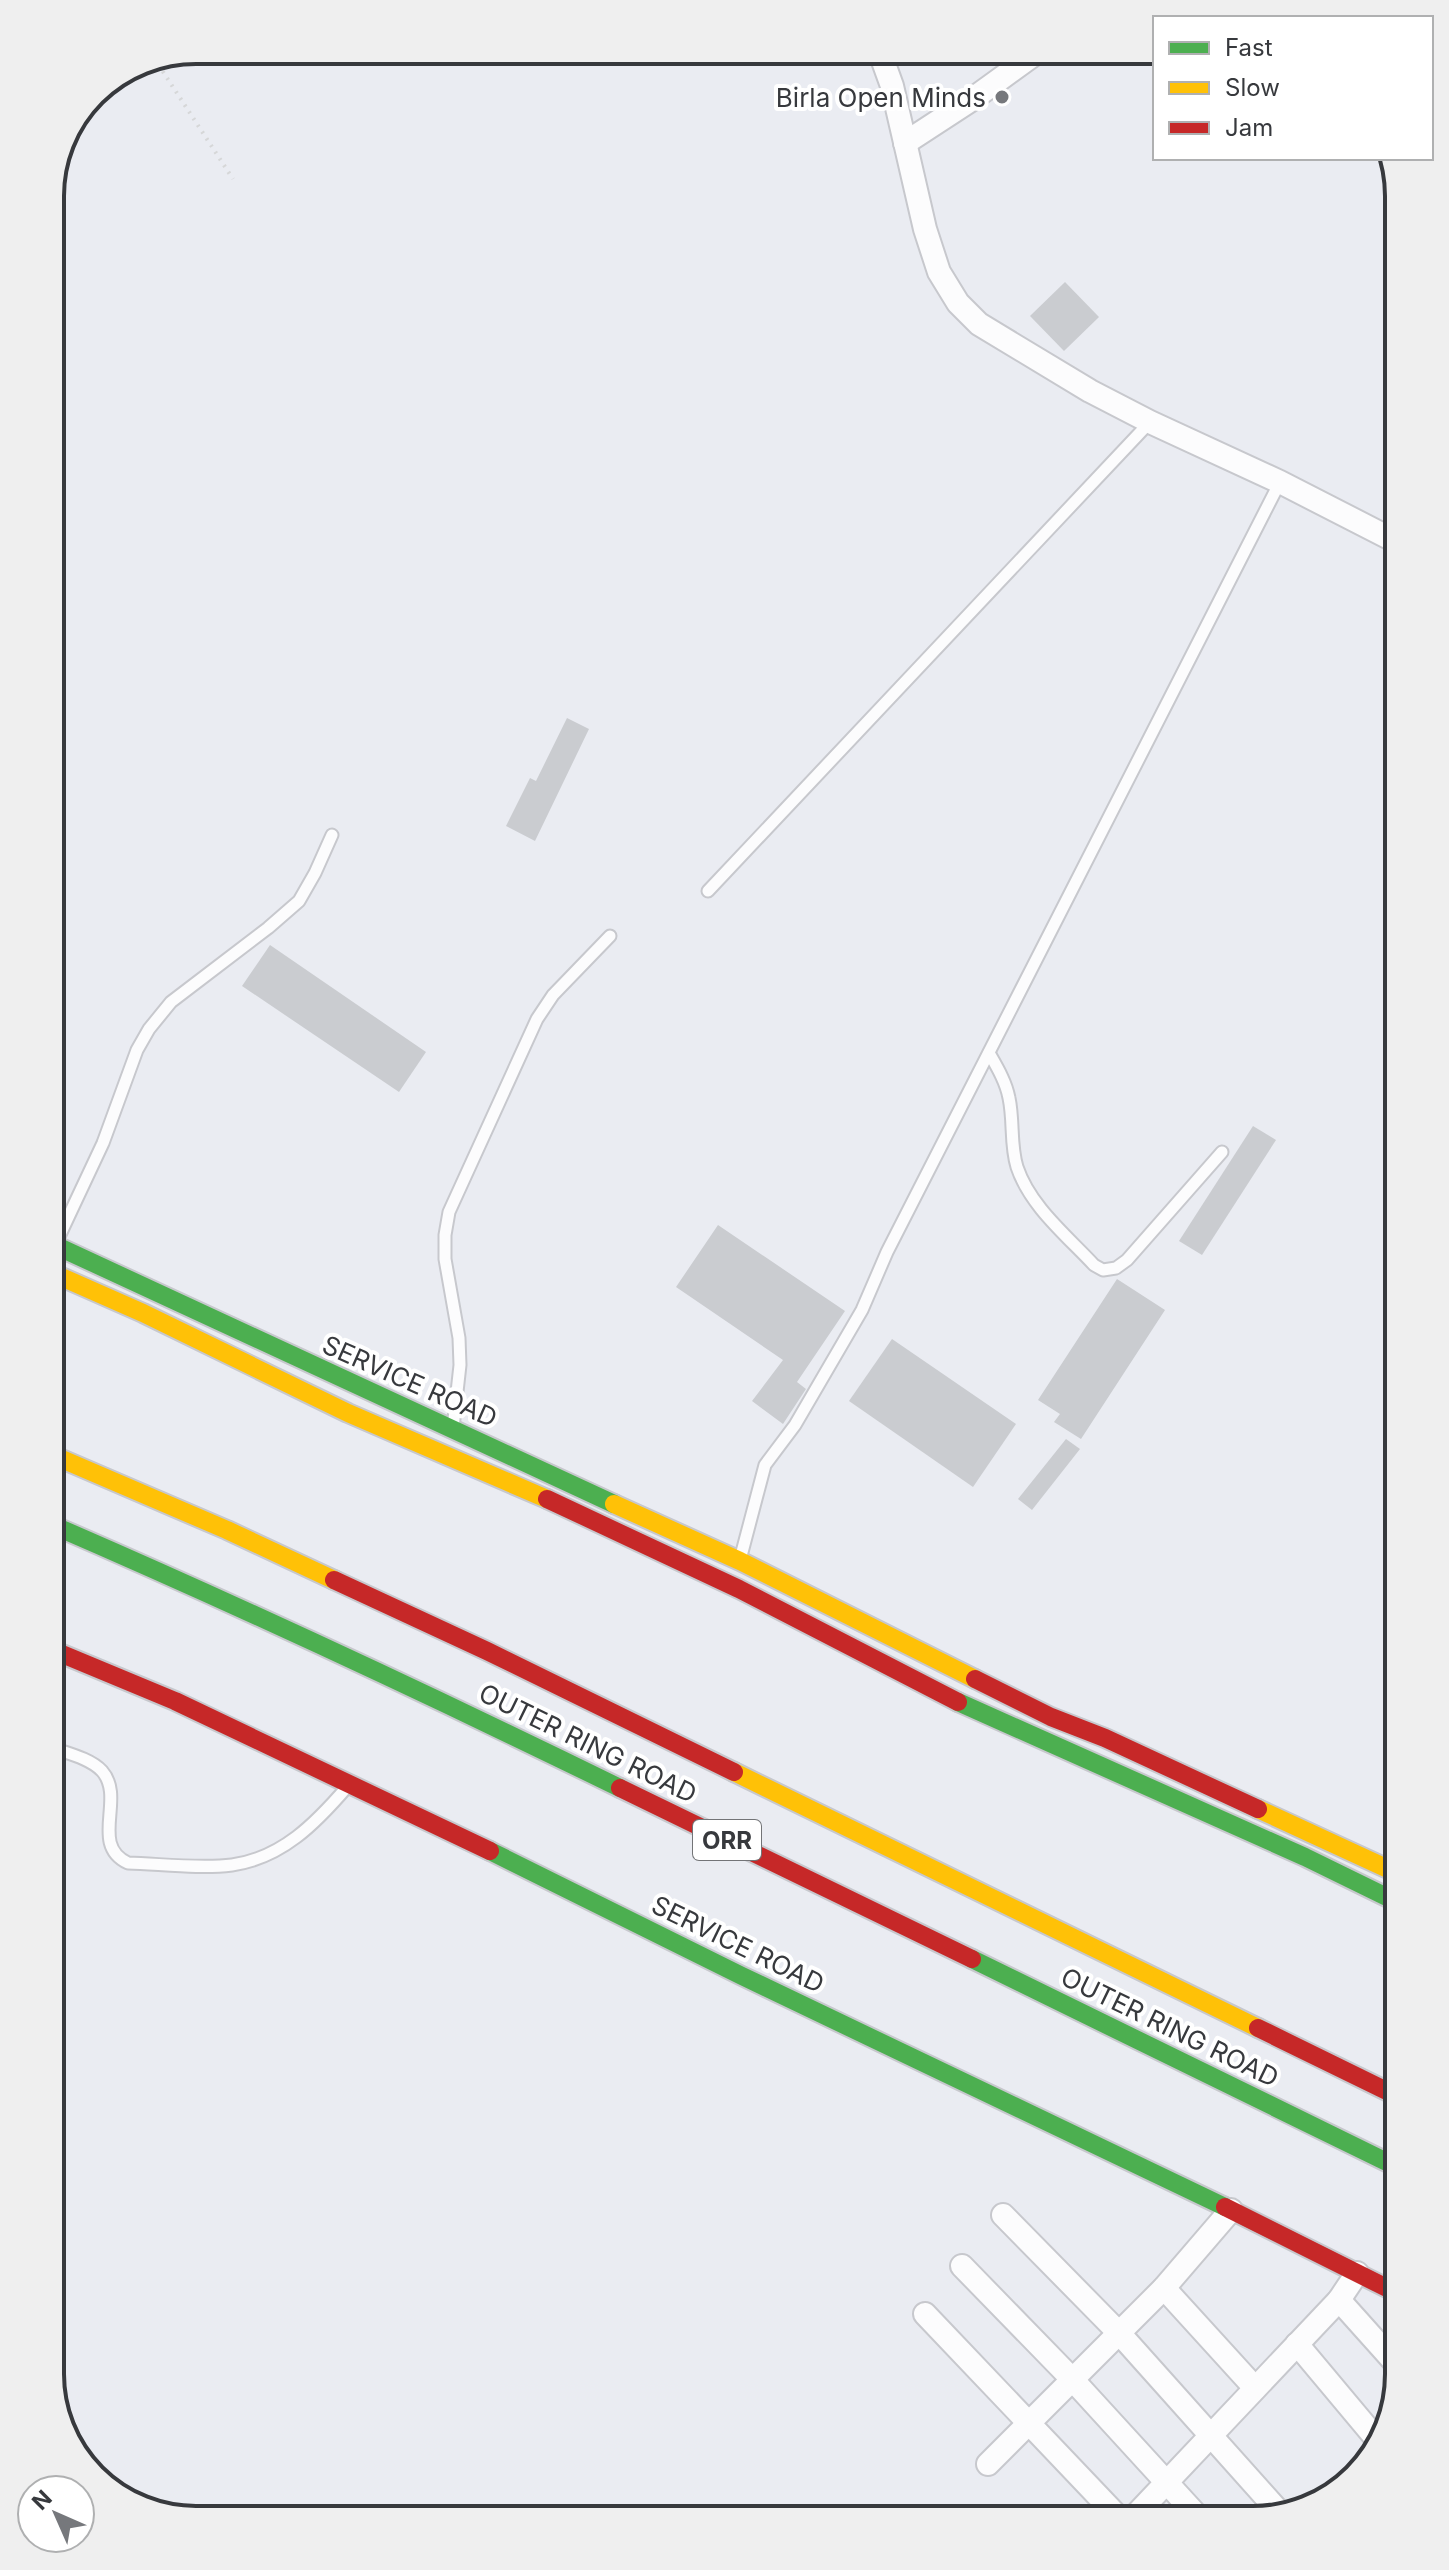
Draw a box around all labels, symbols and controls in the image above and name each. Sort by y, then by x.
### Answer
legend [1153,16,1433,160]
text: Fast [1225,33,1273,62]
text: Slow [1225,73,1280,102]
place label: Birla Open Minds [776,82,986,113]
marker: Birla Open Minds [993,88,1011,106]
text: Jam [1225,113,1273,142]
street label: SERVICE ROAD [318,1329,502,1433]
street label: OUTER RING ROAD [474,1677,702,1809]
road number: ORR [693,1820,761,1860]
street label: SERVICE ROAD [647,1889,829,1999]
street label: OUTER RING ROAD [1056,1961,1284,2093]
north arrow [16,2474,96,2554]
text: N [27,2485,57,2515]

